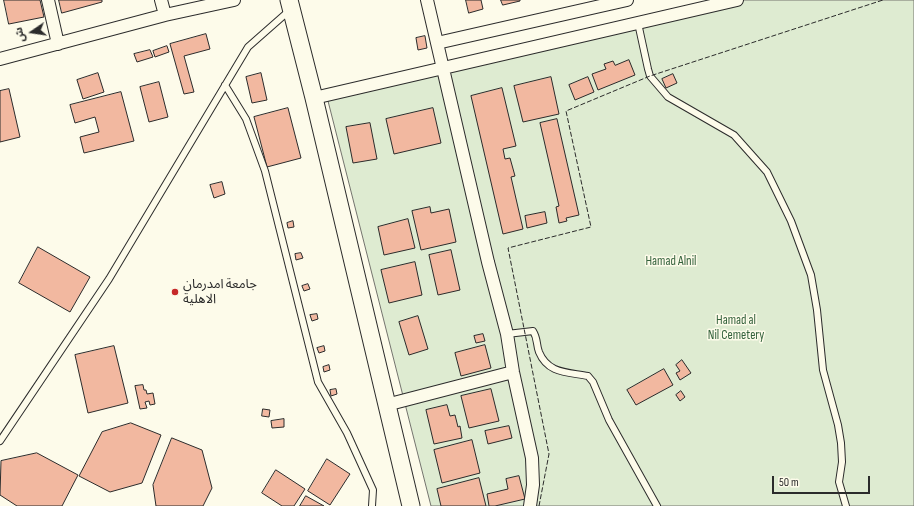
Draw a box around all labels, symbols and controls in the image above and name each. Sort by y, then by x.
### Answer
north arrow [12,12,52,52]
text: ش [12,26,28,44]
park label: Hamad Alnil [646,254,696,270]
place label: جامعة امدرمان الاهلية [183,277,257,308]
marker: جامعة امدرمان الاهلية [170,287,180,297]
park label: Hamad al Nil Cemetery [708,313,764,344]
scale bar [774,468,872,494]
text: 50 m [779,475,799,490]

